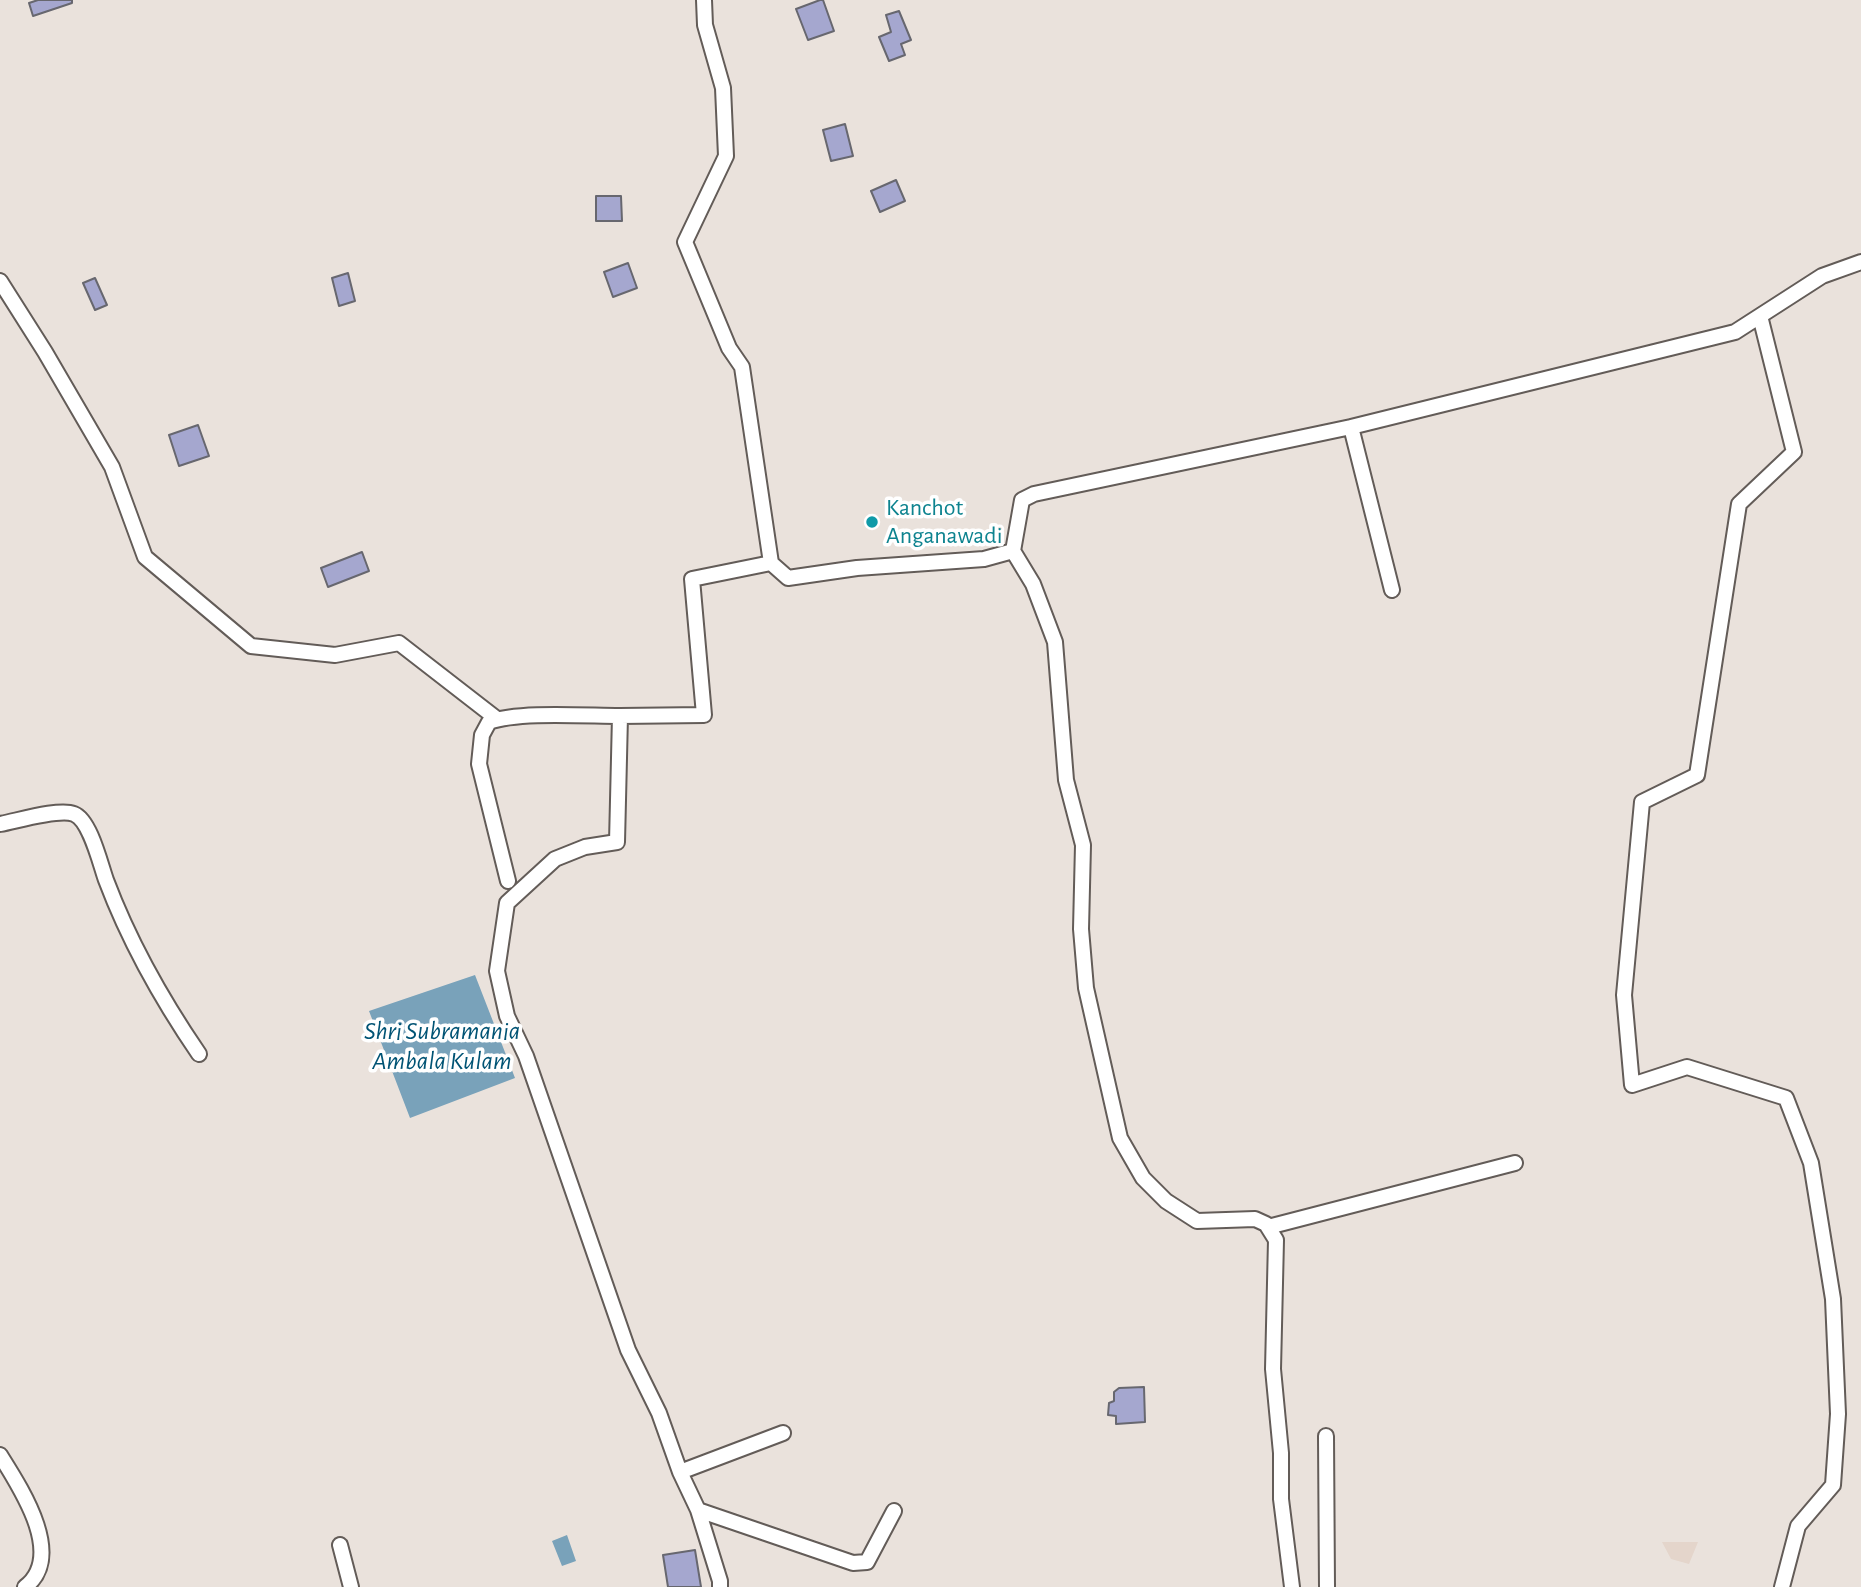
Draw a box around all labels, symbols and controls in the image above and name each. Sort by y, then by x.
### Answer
place label: Kanchot Anganawadi [886,494,1002,550]
marker: Kanchot Anganawadi [864,514,880,530]
water label: Shri Subramania Ambala Kulam [364,1015,520,1076]

